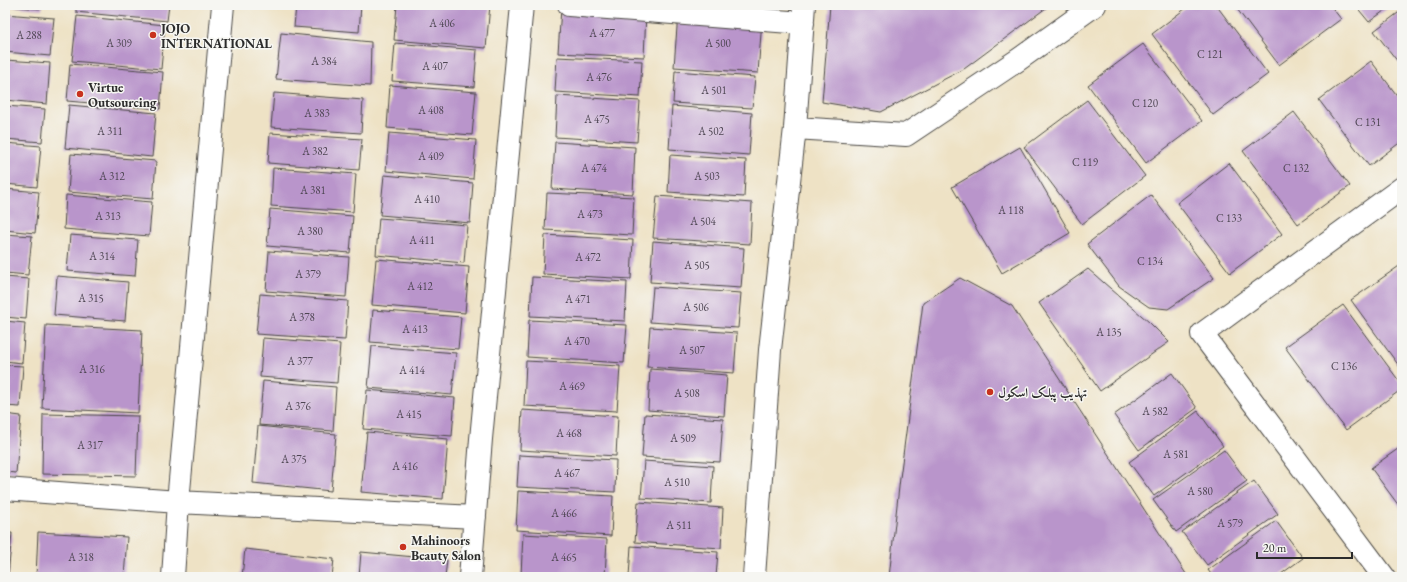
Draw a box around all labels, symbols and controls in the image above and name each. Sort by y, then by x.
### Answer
house number: A 406 [428,16,456,30]
place label: JOJO INTERNATIONAL [159,20,272,52]
house number: A 477 [588,26,616,40]
house number: A 288 [15,28,42,42]
marker: JOJO INTERNATIONAL [148,30,158,40]
house number: A 309 [105,36,133,50]
house number: A 500 [704,36,731,50]
house number: C 121 [1197,47,1223,61]
house number: A 384 [310,54,338,68]
house number: A 407 [421,59,449,73]
house number: A 476 [585,70,613,84]
place label: Virtue Outsourcing [88,79,157,111]
house number: A 501 [700,83,727,97]
marker: Virtue Outsourcing [75,89,85,99]
house number: C 120 [1132,96,1158,110]
house number: A 408 [417,103,444,117]
house number: A 383 [303,106,330,120]
house number: A 475 [583,112,610,126]
house number: C 131 [1355,115,1381,129]
house number: A 311 [96,124,123,138]
house number: A 502 [697,124,725,138]
house number: A 382 [301,144,329,158]
house number: A 409 [417,149,445,163]
house number: C 119 [1072,155,1099,169]
house number: A 474 [580,161,608,175]
house number: C 132 [1283,161,1310,175]
house number: A 312 [98,169,126,183]
house number: A 503 [693,169,720,183]
house number: A 381 [299,183,326,197]
house number: A 410 [413,192,440,206]
house number: A 118 [997,203,1024,217]
house number: A 473 [576,207,603,221]
house number: A 313 [94,209,121,223]
house number: C 133 [1216,211,1242,225]
house number: A 504 [689,214,717,228]
house number: A 380 [296,224,323,238]
house number: A 411 [408,233,435,247]
house number: A 314 [88,249,116,263]
house number: A 472 [574,250,602,264]
house number: C 134 [1137,254,1164,268]
house number: A 505 [683,258,710,272]
house number: A 379 [294,267,322,281]
house number: A 412 [406,279,434,293]
house number: A 315 [77,291,104,305]
house number: A 471 [564,292,591,306]
house number: A 506 [682,300,710,314]
house number: A 378 [288,310,315,324]
house number: A 413 [401,322,428,336]
house number: A 135 [1095,325,1122,339]
house number: A 470 [563,334,590,348]
house number: A 507 [678,343,706,357]
house number: A 377 [286,354,314,368]
house number: C 136 [1331,359,1358,373]
house number: A 316 [78,362,106,376]
house number: A 414 [398,363,426,377]
house number: A 469 [558,379,586,393]
place label: تہذیب پبلک اسکول [998,384,1087,402]
house number: A 508 [673,386,700,400]
marker: تہذیب پبلک اسکول [985,387,995,397]
house number: A 376 [284,399,312,413]
house number: A 582 [1141,404,1169,418]
house number: A 415 [395,407,422,421]
house number: A 468 [555,426,582,440]
house number: A 509 [669,431,697,445]
house number: A 317 [76,438,104,452]
house number: A 581 [1162,447,1189,461]
house number: A 375 [280,452,307,466]
house number: A 416 [391,459,419,473]
house number: A 467 [553,466,581,480]
house number: A 510 [663,475,690,489]
house number: A 580 [1186,484,1213,498]
house number: A 466 [550,506,578,520]
house number: A 579 [1216,516,1244,530]
house number: A 511 [665,518,692,532]
place label: Mahinoors Beauty Salon [411,532,482,564]
scale bar [1257,534,1352,560]
text: 20 m [1263,540,1287,556]
marker: Mahinoors Beauty Salon [398,542,408,552]
house number: A 318 [67,550,94,564]
house number: A 465 [550,550,577,564]

